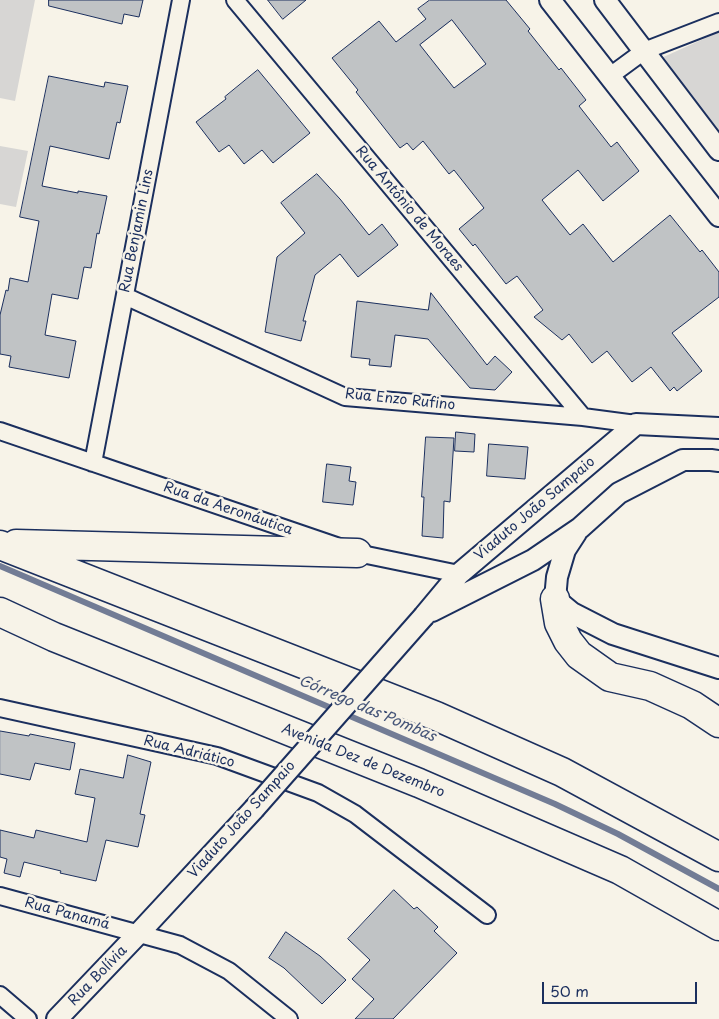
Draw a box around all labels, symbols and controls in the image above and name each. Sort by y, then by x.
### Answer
street label: Rua Antônio de Moraes [352,143,466,275]
street label: Rua Benjamin Lins [117,168,157,294]
street label: Rua Enzo Rufino [344,386,456,414]
street label: Viaduto João Sampaio [471,454,599,564]
street label: Rua da Aeronáutica [161,479,295,539]
water label: Córrego das Pombas [296,672,438,746]
street label: Avenida Dez de Dezembro [279,721,447,801]
street label: Rua Adriático [142,733,236,771]
street label: Viaduto João Sampaio [185,758,299,882]
street label: Rua Panamá [22,895,112,933]
street label: Rua Bolívia [65,942,131,1010]
scale bar [544,972,699,1004]
text: 50 m [550,979,589,1002]

